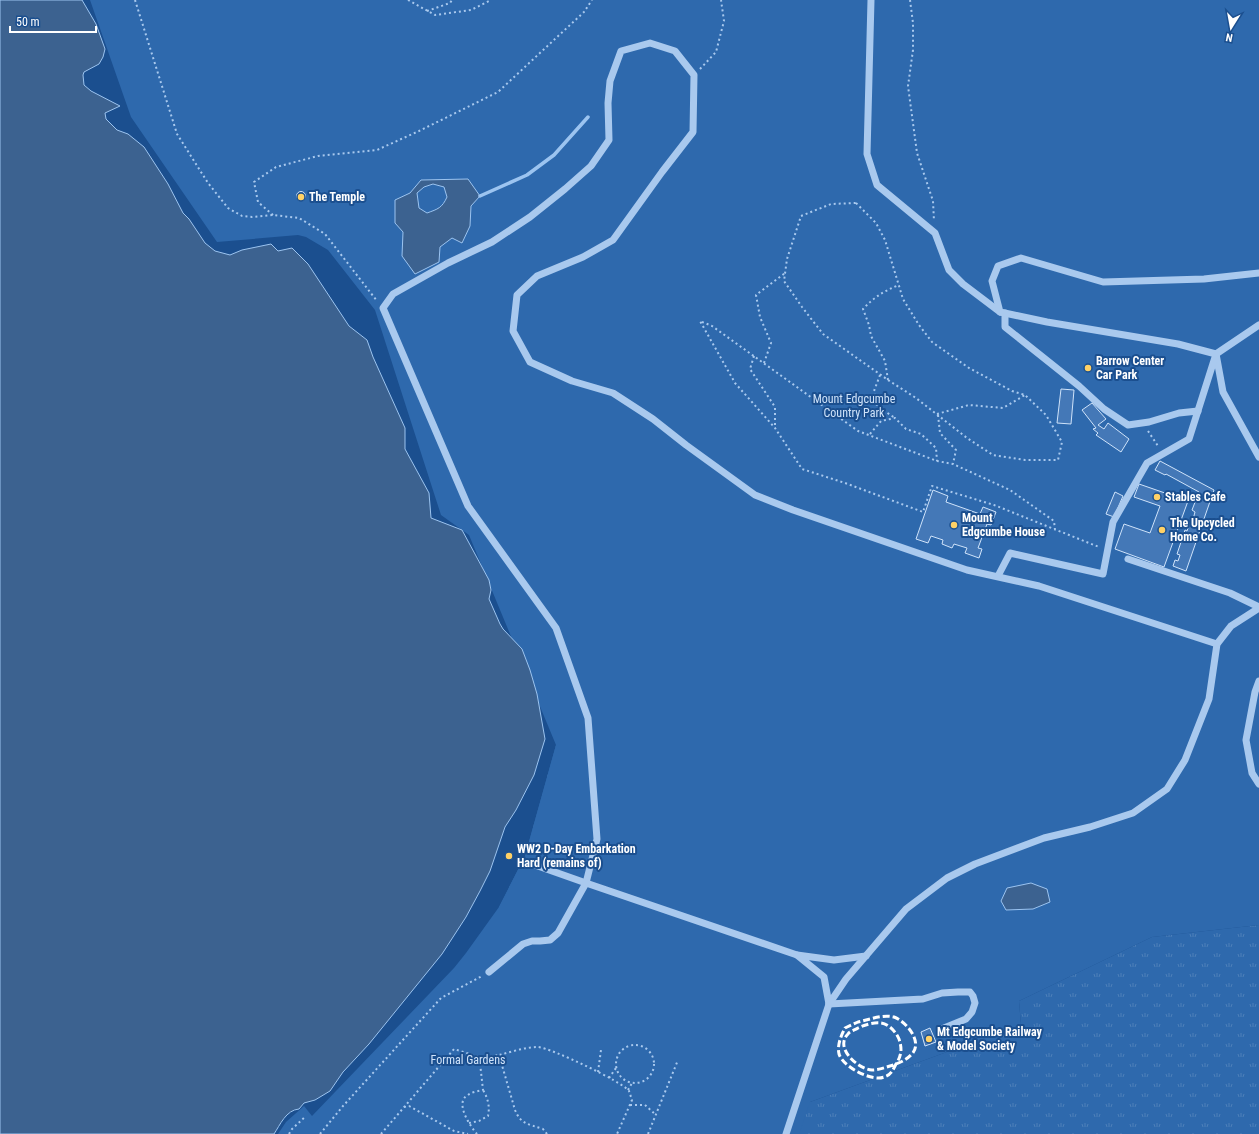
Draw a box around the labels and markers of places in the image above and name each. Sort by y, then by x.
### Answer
place label: The Temple [309,190,365,204]
marker: The Temple [296,192,306,202]
place label: Barrow Center Car Park [1096,354,1164,382]
marker: Barrow Center Car Park [1083,363,1093,373]
place label: Stables Cafe [1165,490,1226,504]
marker: Stables Cafe [1152,492,1162,502]
place label: Mount Edgcumbe House [962,511,1045,539]
place label: The Upcycled Home Co. [1170,516,1235,544]
marker: Mount Edgcumbe House [949,520,959,530]
marker: The Upcycled Home Co. [1157,525,1167,535]
place label: WW2 D-Day Embarkation Hard (remains of) [517,842,636,870]
marker: WW2 D-Day Embarkation Hard (remains of) [504,851,514,861]
place label: Mt Edgcumbe Railway & Model Society [937,1025,1043,1053]
marker: Mt Edgcumbe Railway & Model Society [924,1034,934,1044]

